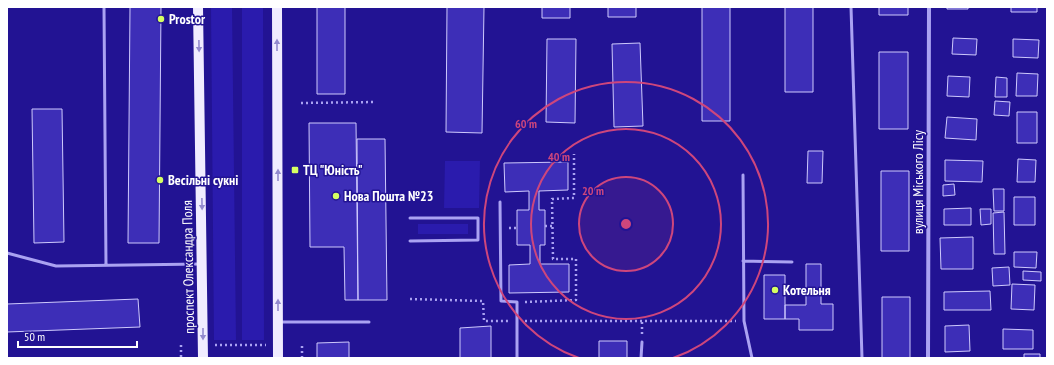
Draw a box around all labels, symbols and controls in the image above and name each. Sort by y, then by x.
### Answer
place label: Prostor [169,10,206,28]
marker: Prostor [156,14,166,24]
one-way arrow [274,38,280,51]
one-way arrow [195,40,202,52]
text: 60 m [515,116,537,131]
street label: вулиця Міського Лісу [909,129,927,234]
text: 40 m [548,149,570,164]
place label: ТЦ "Юність" [303,161,363,179]
marker: ТЦ "Юність" [290,165,300,175]
one-way arrow [275,168,281,181]
place label: Весільні сукні [168,171,238,189]
marker: Весільні сукні [155,175,165,185]
text: 20 m [582,183,604,198]
place label: Нова Пошта №23 [344,187,433,205]
marker: Нова Пошта №23 [331,191,341,201]
one-way arrow [198,198,205,210]
street label: проспект Олександра Поля [178,200,198,334]
centre of rings [619,217,633,231]
place label: Котельня [783,281,831,299]
marker: Котельня [770,285,780,295]
one-way arrow [275,298,281,311]
scale bar [18,323,137,349]
one-way arrow [200,328,206,341]
text: 50 m [24,329,45,344]

